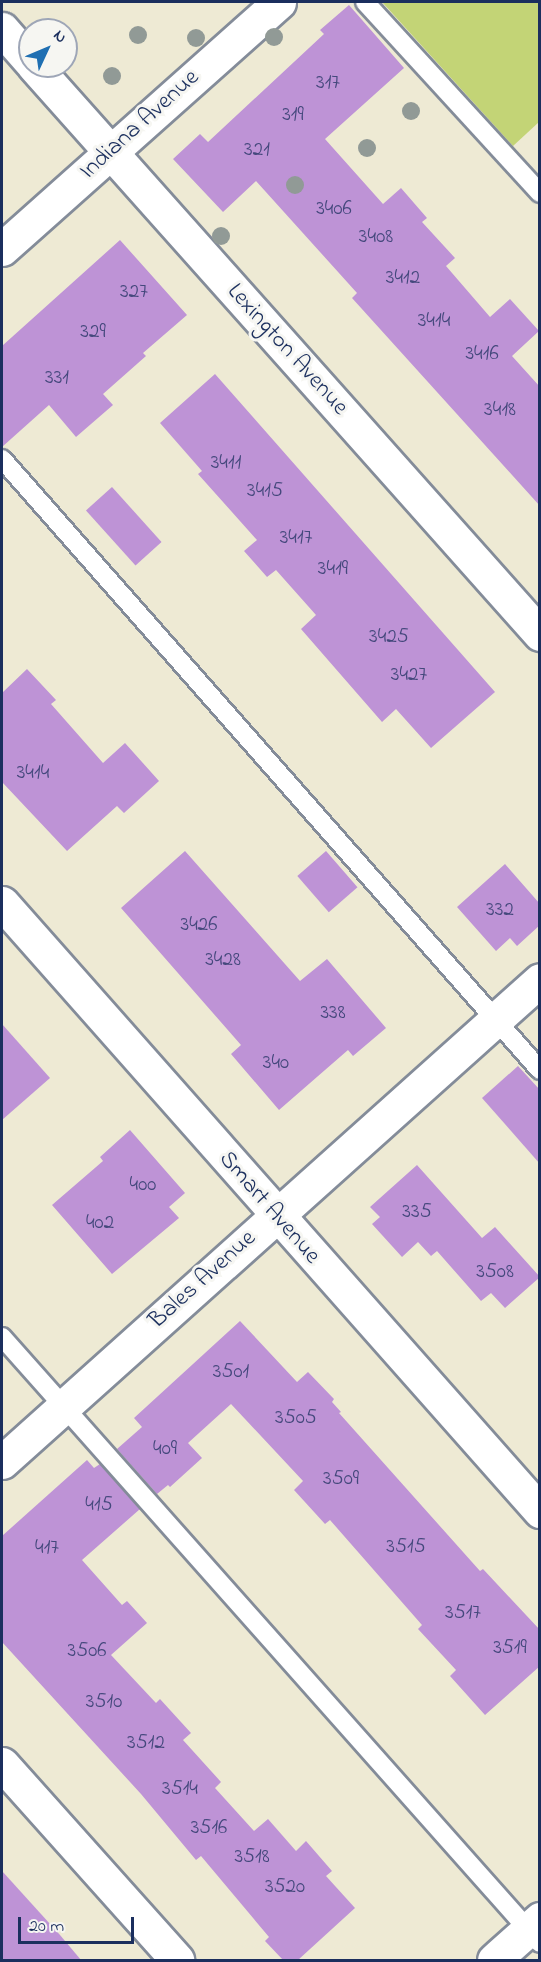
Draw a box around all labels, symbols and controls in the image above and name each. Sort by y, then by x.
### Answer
north arrow [18,18,78,78]
text: N [47,25,72,49]
street label: Indiana Avenue [74,64,206,186]
house number: 317 [316,70,340,96]
house number: 319 [282,102,304,128]
house number: 321 [244,137,270,163]
house number: 3406 [316,196,352,222]
house number: 3408 [359,224,393,250]
house number: 3412 [386,265,420,291]
street label: Lexington Avenue [220,278,354,422]
house number: 327 [120,279,148,305]
house number: 3414 [418,308,450,334]
house number: 329 [80,319,106,345]
house number: 3416 [465,341,499,367]
house number: 331 [45,365,69,391]
house number: 3418 [484,397,516,423]
house number: 3411 [211,450,241,476]
house number: 3415 [247,478,283,504]
house number: 3417 [280,525,312,551]
house number: 3419 [318,556,348,582]
house number: 3425 [369,624,409,650]
house number: 3427 [391,662,427,688]
house number: 3414 [17,760,49,786]
house number: 332 [486,897,514,923]
house number: 3426 [180,912,218,938]
house number: 3428 [205,947,241,973]
house number: 338 [320,1000,346,1026]
house number: 340 [263,1050,289,1076]
street label: Smart Avenue [212,1146,326,1270]
house number: 400 [130,1172,156,1198]
house number: 335 [402,1199,432,1225]
house number: 402 [86,1210,114,1236]
street label: Bales Avenue [144,1225,262,1335]
house number: 3508 [476,1259,514,1285]
house number: 3501 [213,1359,249,1385]
house number: 3505 [275,1405,317,1431]
house number: 409 [153,1436,177,1462]
house number: 3509 [323,1466,359,1492]
house number: 415 [85,1492,113,1518]
house number: 3515 [386,1534,426,1560]
house number: 417 [35,1535,59,1561]
house number: 3517 [445,1600,481,1626]
house number: 3519 [493,1635,527,1661]
house number: 3506 [68,1638,106,1664]
house number: 3510 [86,1689,122,1715]
house number: 3512 [127,1730,165,1756]
house number: 3514 [162,1776,198,1802]
house number: 3516 [191,1815,227,1841]
house number: 3518 [234,1844,270,1870]
house number: 3520 [265,1874,305,1900]
scale bar [21,1905,136,1943]
text: 20 m [29,1914,64,1940]

